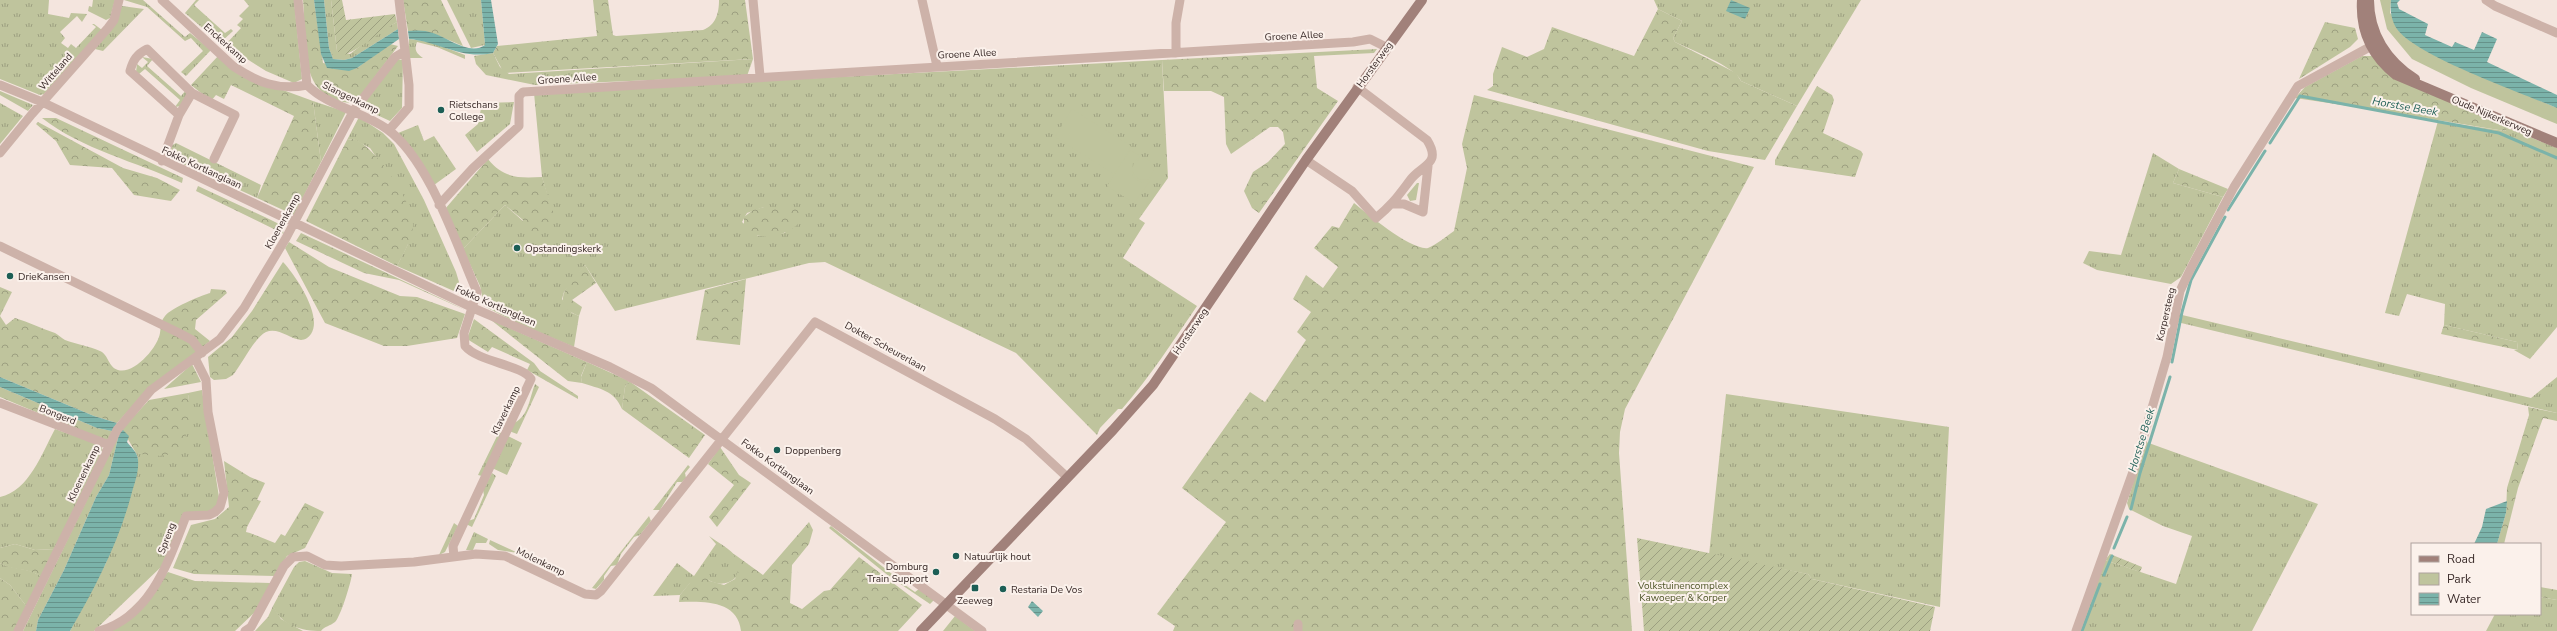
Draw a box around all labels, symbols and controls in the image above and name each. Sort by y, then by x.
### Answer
street label: Enckerkamp [200,20,250,67]
street label: Groene Allee [1264,27,1324,45]
street label: Horsterweg [1353,39,1396,90]
street label: Groene Allee [937,45,997,63]
street label: Witteland [36,50,76,93]
street label: Groene Allee [537,70,597,88]
street label: Slangenkamp [320,78,381,118]
water label: Horstse Beek [2371,93,2439,120]
street label: Oude Nijkerkerweg [2449,93,2534,139]
place label: Rietschans College [449,98,498,124]
marker: Rietschans College [436,105,446,115]
street label: Fokko Kortlanglaan [159,143,244,193]
street label: Kloenenkamp [262,191,304,252]
place label: Opstandingskerk [525,242,602,256]
marker: Opstandingskerk [512,243,522,253]
place label: DrieKansen [18,270,70,284]
marker: DrieKansen [5,271,15,281]
street label: Fokko Kortlanglaan [453,282,538,330]
street label: Korpersteeg [2153,286,2179,342]
street label: Horsterweg [1170,305,1212,358]
street label: Dokter Scheurerlaan [842,318,929,375]
street label: Klaverkamp [488,383,524,437]
street label: Bongerd [37,401,78,428]
water label: Horstse Beek [2125,406,2158,474]
street label: Fokko Kortlanglaan [738,436,817,498]
street label: Kloenenkamp [64,443,104,504]
place label: Doppenberg [785,444,841,458]
marker: Doppenberg [772,445,782,455]
street label: Spreng [155,521,179,556]
legend [2411,543,2541,615]
street label: Molenkamp [514,544,567,580]
place label: Natuurlijk hout [964,550,1031,564]
marker: Natuurlijk hout [951,551,961,561]
text: Road [2447,551,2475,567]
place label: Domburg Train Support [867,560,928,586]
marker: Domburg Train Support [931,567,941,577]
text: Park [2447,571,2472,587]
park label: Volkstuinencomplex Kawoeper & Korper [1637,579,1729,605]
marker: Zeeweg [970,583,980,593]
place label: Restaria De Vos [1011,583,1082,597]
marker: Restaria De Vos [998,584,1008,594]
text: Water [2447,591,2481,607]
place label: Zeeweg [957,594,993,608]

